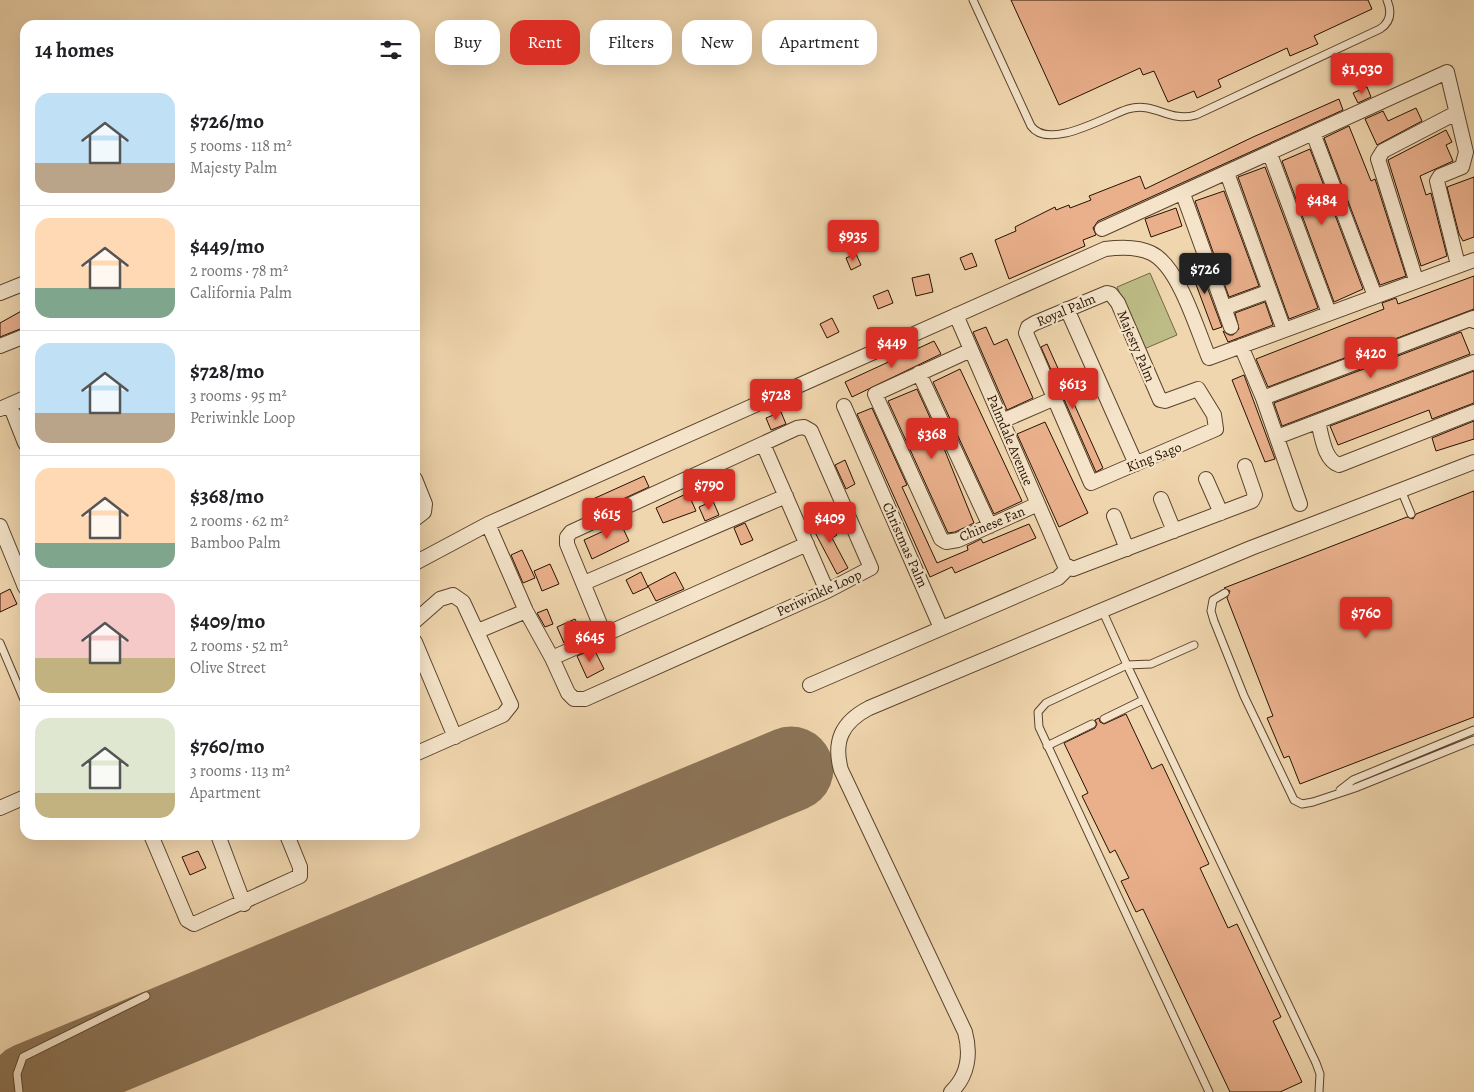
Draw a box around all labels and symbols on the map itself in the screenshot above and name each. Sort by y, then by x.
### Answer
pin: $1,030 [1321,52,1403,95]
pin: $484 [1292,184,1352,226]
pin: $935 [823,220,883,262]
pin: $726 [1175,252,1235,295]
street label: Royal Palm [1033,289,1099,331]
street label: Majesty Palm [1112,307,1160,385]
pin: $449 [862,326,922,369]
pin: $420 [1341,336,1401,379]
pin: $613 [1043,368,1103,410]
pin: $728 [746,378,806,421]
street label: Palmdale Avenue [982,392,1038,488]
pin: $368 [902,418,962,460]
street label: King Sago [1124,437,1184,477]
pin: $790 [679,468,739,511]
pin: $615 [577,498,637,540]
street label: Christmas Palm [878,499,932,591]
pin: $409 [800,502,860,544]
street label: Chinese Fan [956,502,1028,546]
street label: Periwinkle Loop [773,565,865,621]
pin: $760 [1336,596,1396,639]
pin: $645 [560,620,620,663]

